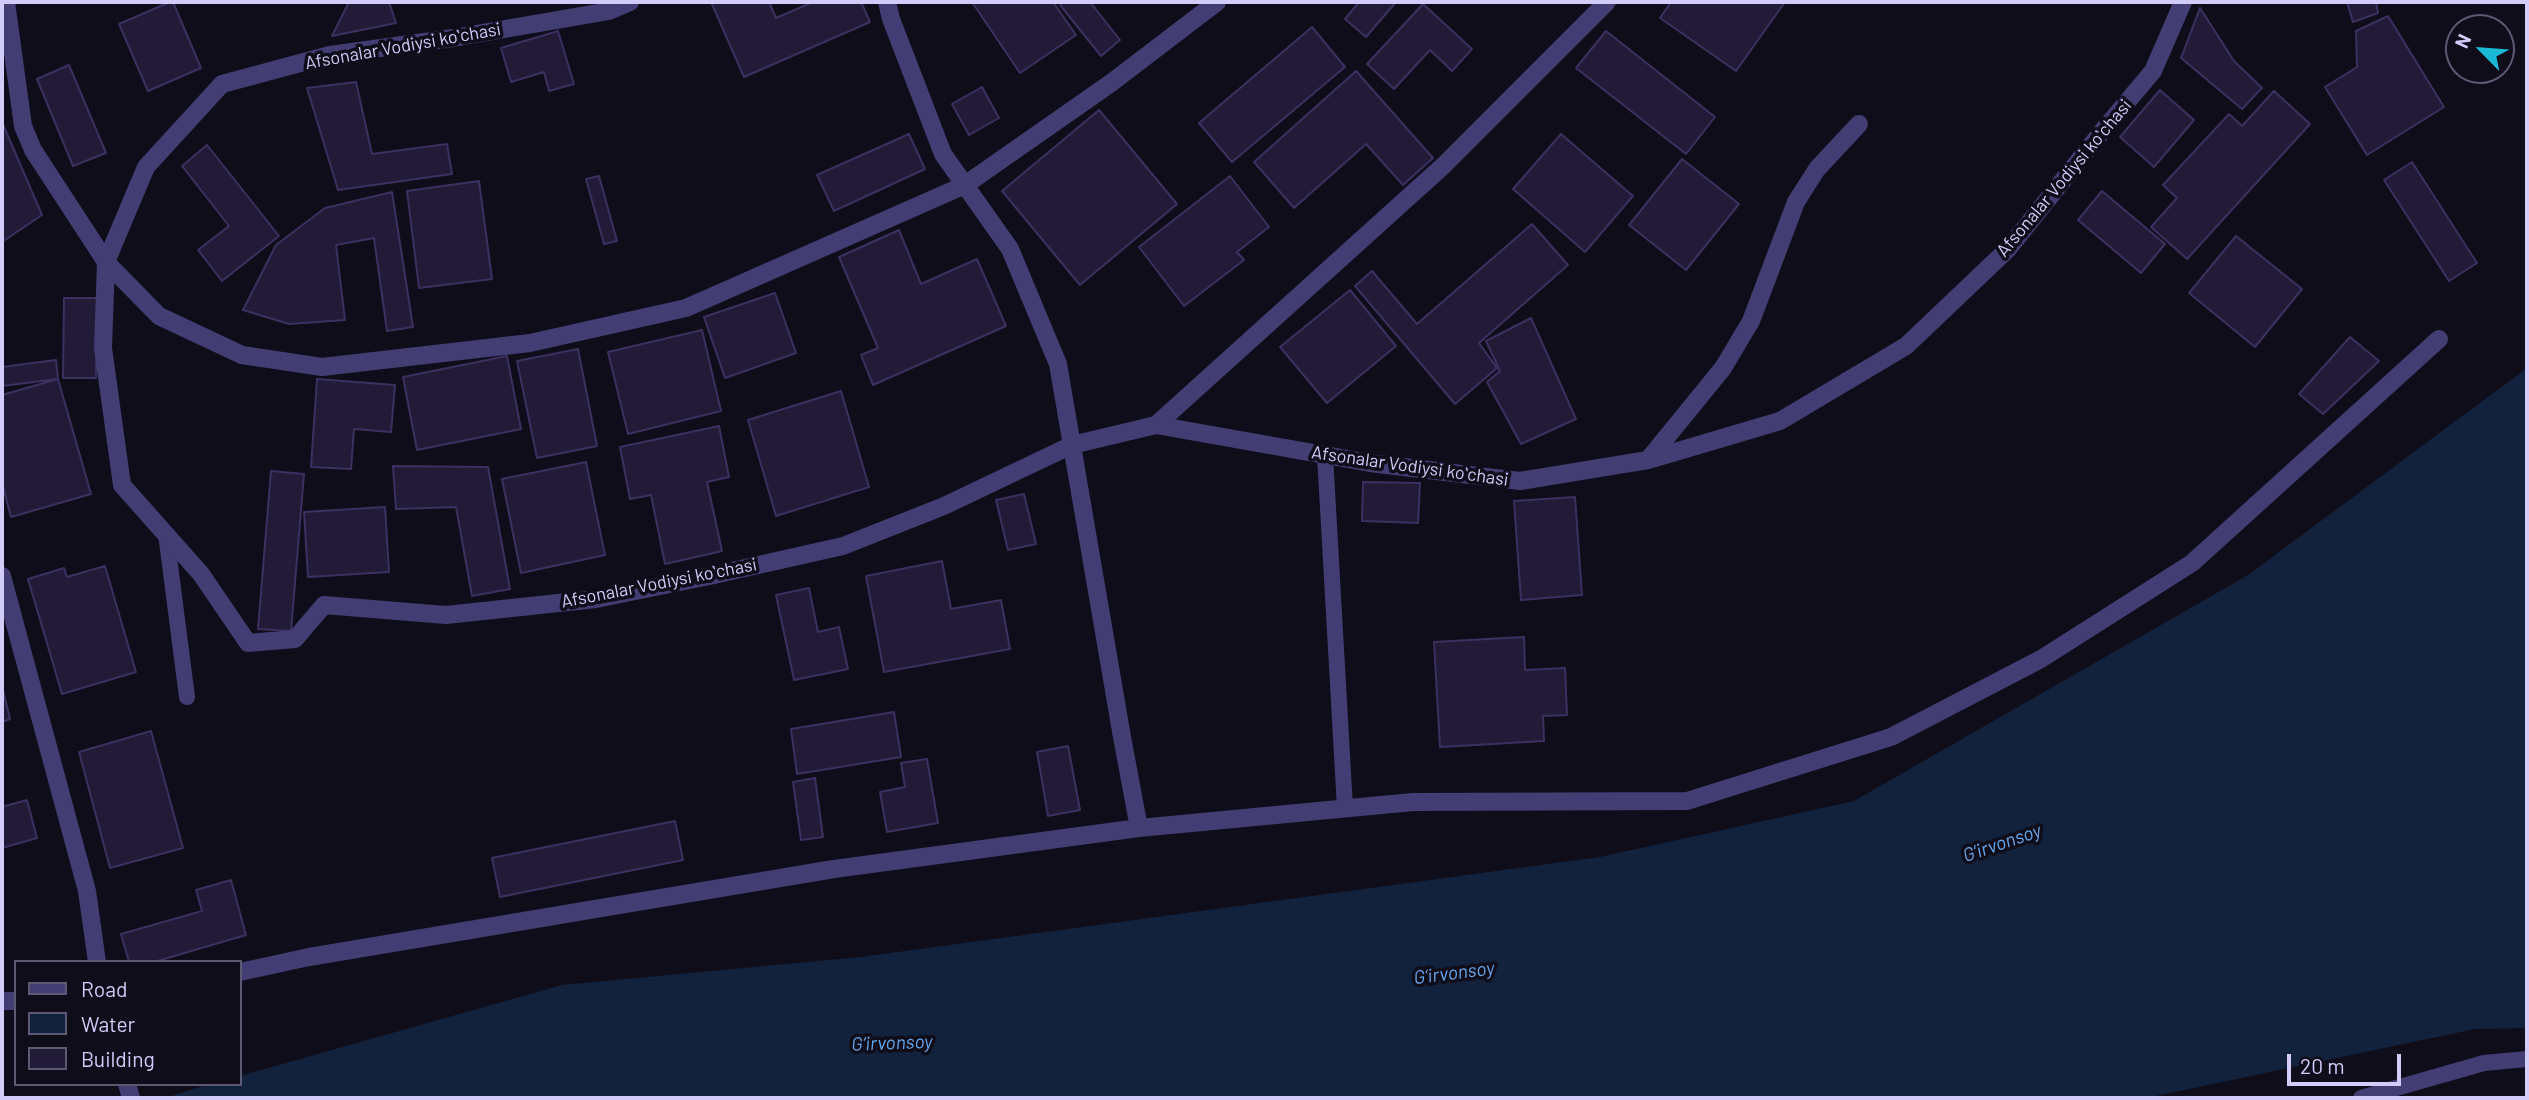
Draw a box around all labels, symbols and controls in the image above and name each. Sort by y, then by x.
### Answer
north arrow [2445,14,2515,84]
street label: Afsonalar Vodiysi koʻchasi [303,18,503,74]
text: N [2449,30,2475,51]
street label: Afsonalar Vodiysi koʻchasi [1992,95,2136,261]
street label: Afsonalar Vodiysi koʻchasi [1310,441,1510,491]
street label: Afsonalar Vodiysi koʻchasi [559,553,759,613]
water label: G‘irvonsoy [1960,819,2044,867]
water label: G‘irvonsoy [1412,957,1496,989]
legend [14,960,242,1086]
text: Road [81,976,127,1001]
text: Water [81,1011,135,1036]
water label: G‘irvonsoy [851,1030,933,1056]
scale bar [2291,1040,2405,1084]
text: Building [81,1046,155,1071]
text: 20 m [2300,1053,2345,1078]

